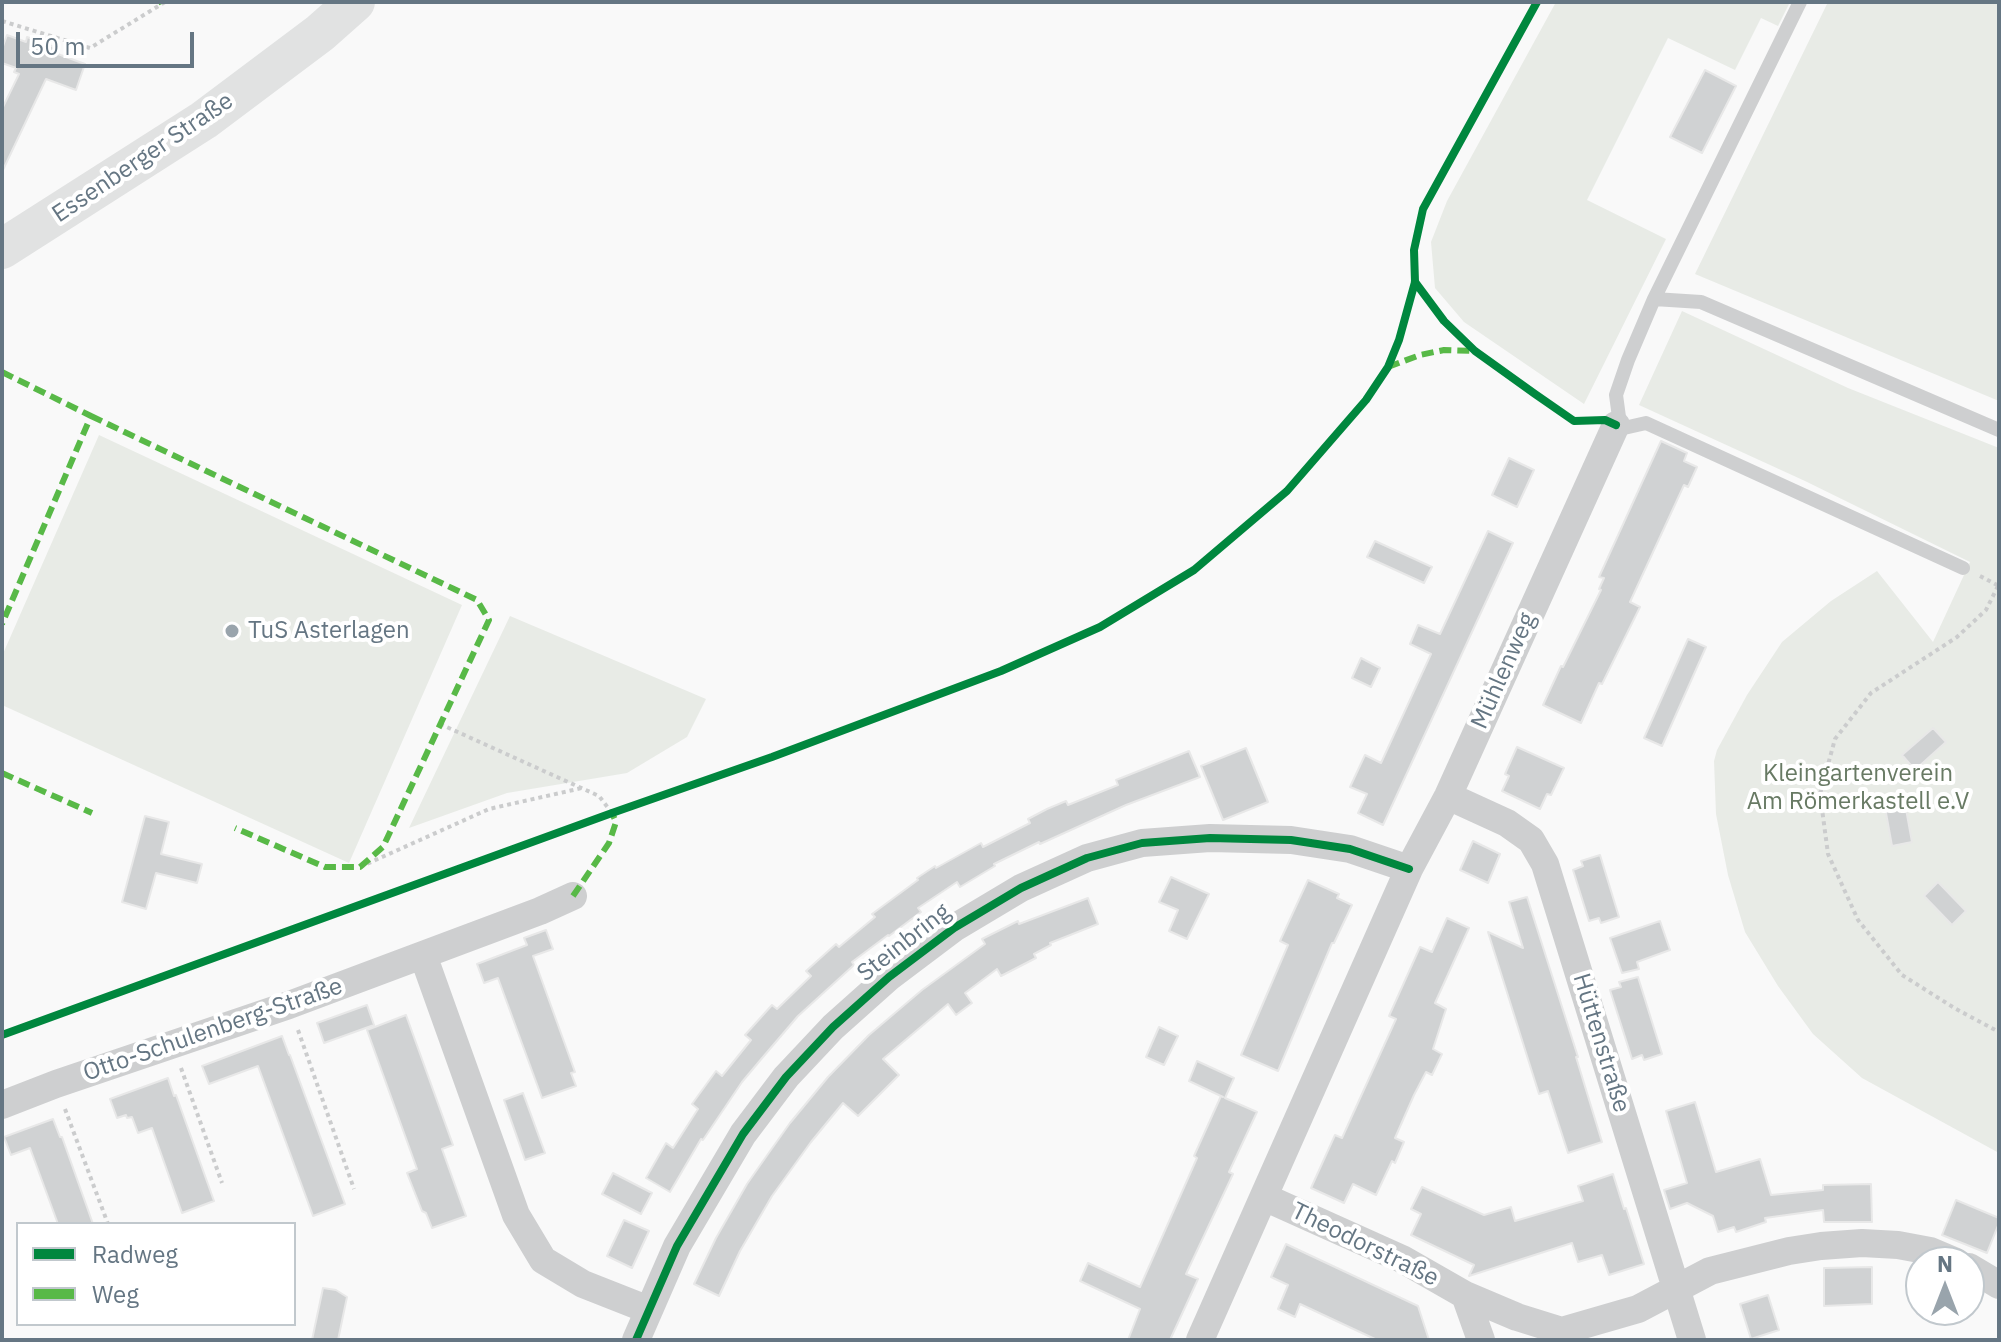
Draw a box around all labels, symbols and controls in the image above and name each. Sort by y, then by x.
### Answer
scale bar [20,16,198,66]
text: 50 m [30,30,85,62]
street label: Essenberger Straße [47,87,239,229]
street label: Mühlenweg [1466,608,1542,734]
place label: TuS Asterlagen [248,617,410,645]
marker: TuS Asterlagen [223,622,241,640]
park label: Kleingartenverein Am Römerkastell e.V [1747,760,1969,816]
street label: Steinbring [852,898,956,988]
street label: Hüttenstraße [1566,970,1636,1116]
street label: Otto-Schulenberg-Straße [79,972,347,1088]
street label: Theodorstraße [1287,1197,1443,1293]
legend [16,1222,296,1326]
text: Radweg [92,1238,178,1270]
north arrow [1905,1246,1985,1326]
text: N [1937,1249,1953,1278]
text: Weg [92,1278,139,1310]

